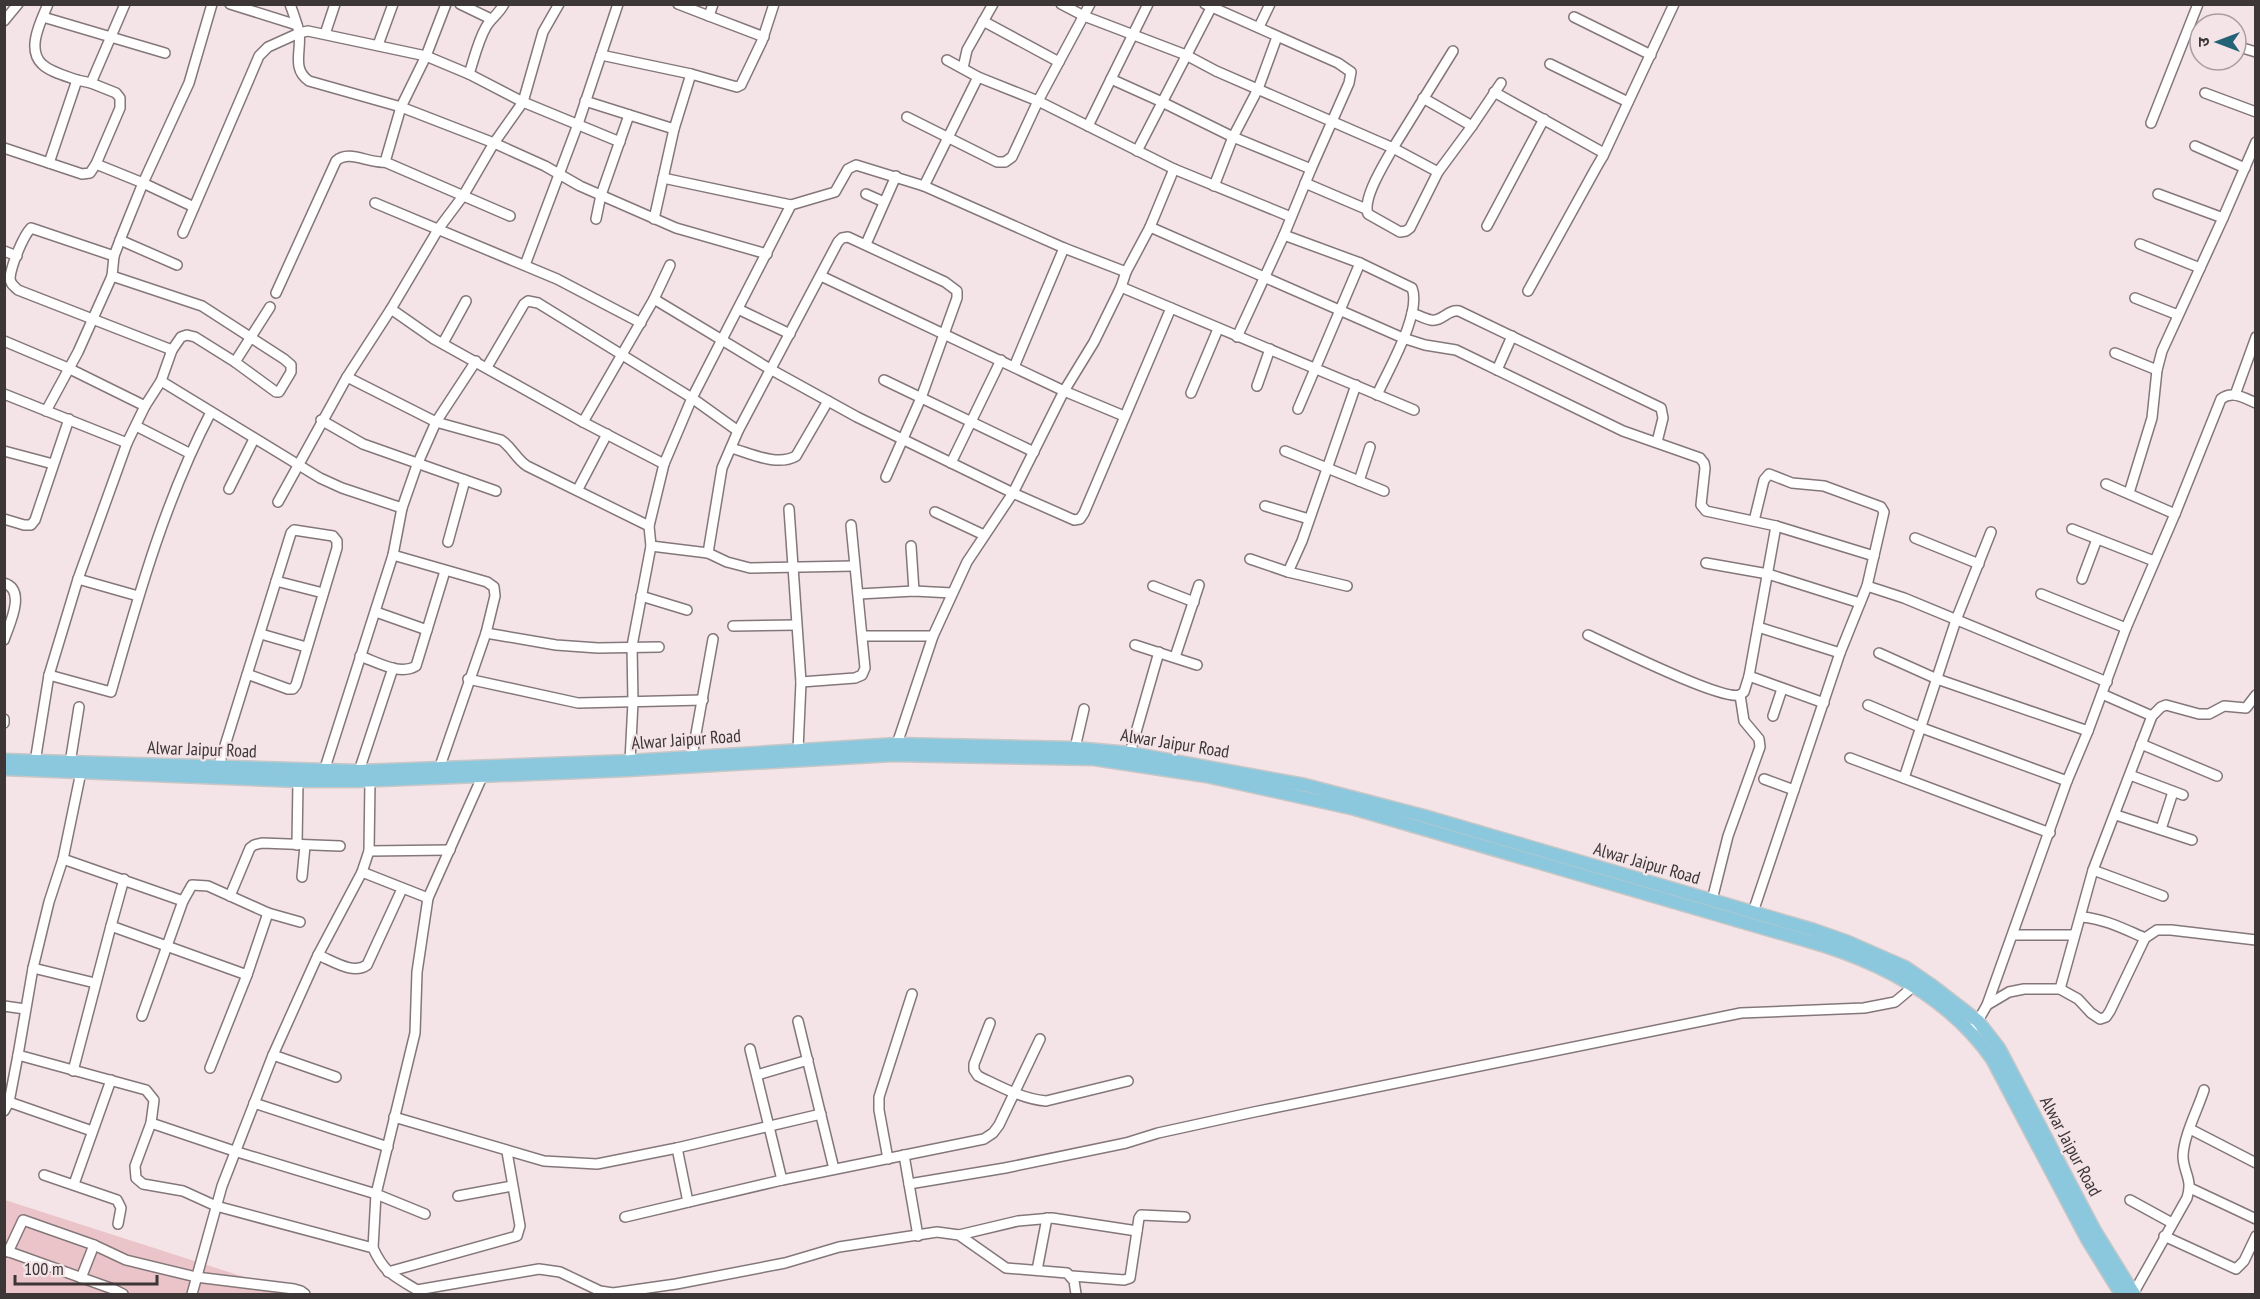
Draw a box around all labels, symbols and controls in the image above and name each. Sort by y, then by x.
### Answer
north arrow [2188,12,2248,72]
text: उ [2193,37,2213,47]
street label: Alwar Jaipur Road [1119,723,1231,763]
street label: Alwar Jaipur Road [630,724,742,754]
street label: Alwar Jaipur Road [147,736,257,762]
street label: Alwar Jaipur Road [1591,837,1703,889]
street label: Alwar Jaipur Road [2035,1092,2107,1200]
scale bar [15,1248,158,1286]
text: 100 m [24,1257,64,1280]

